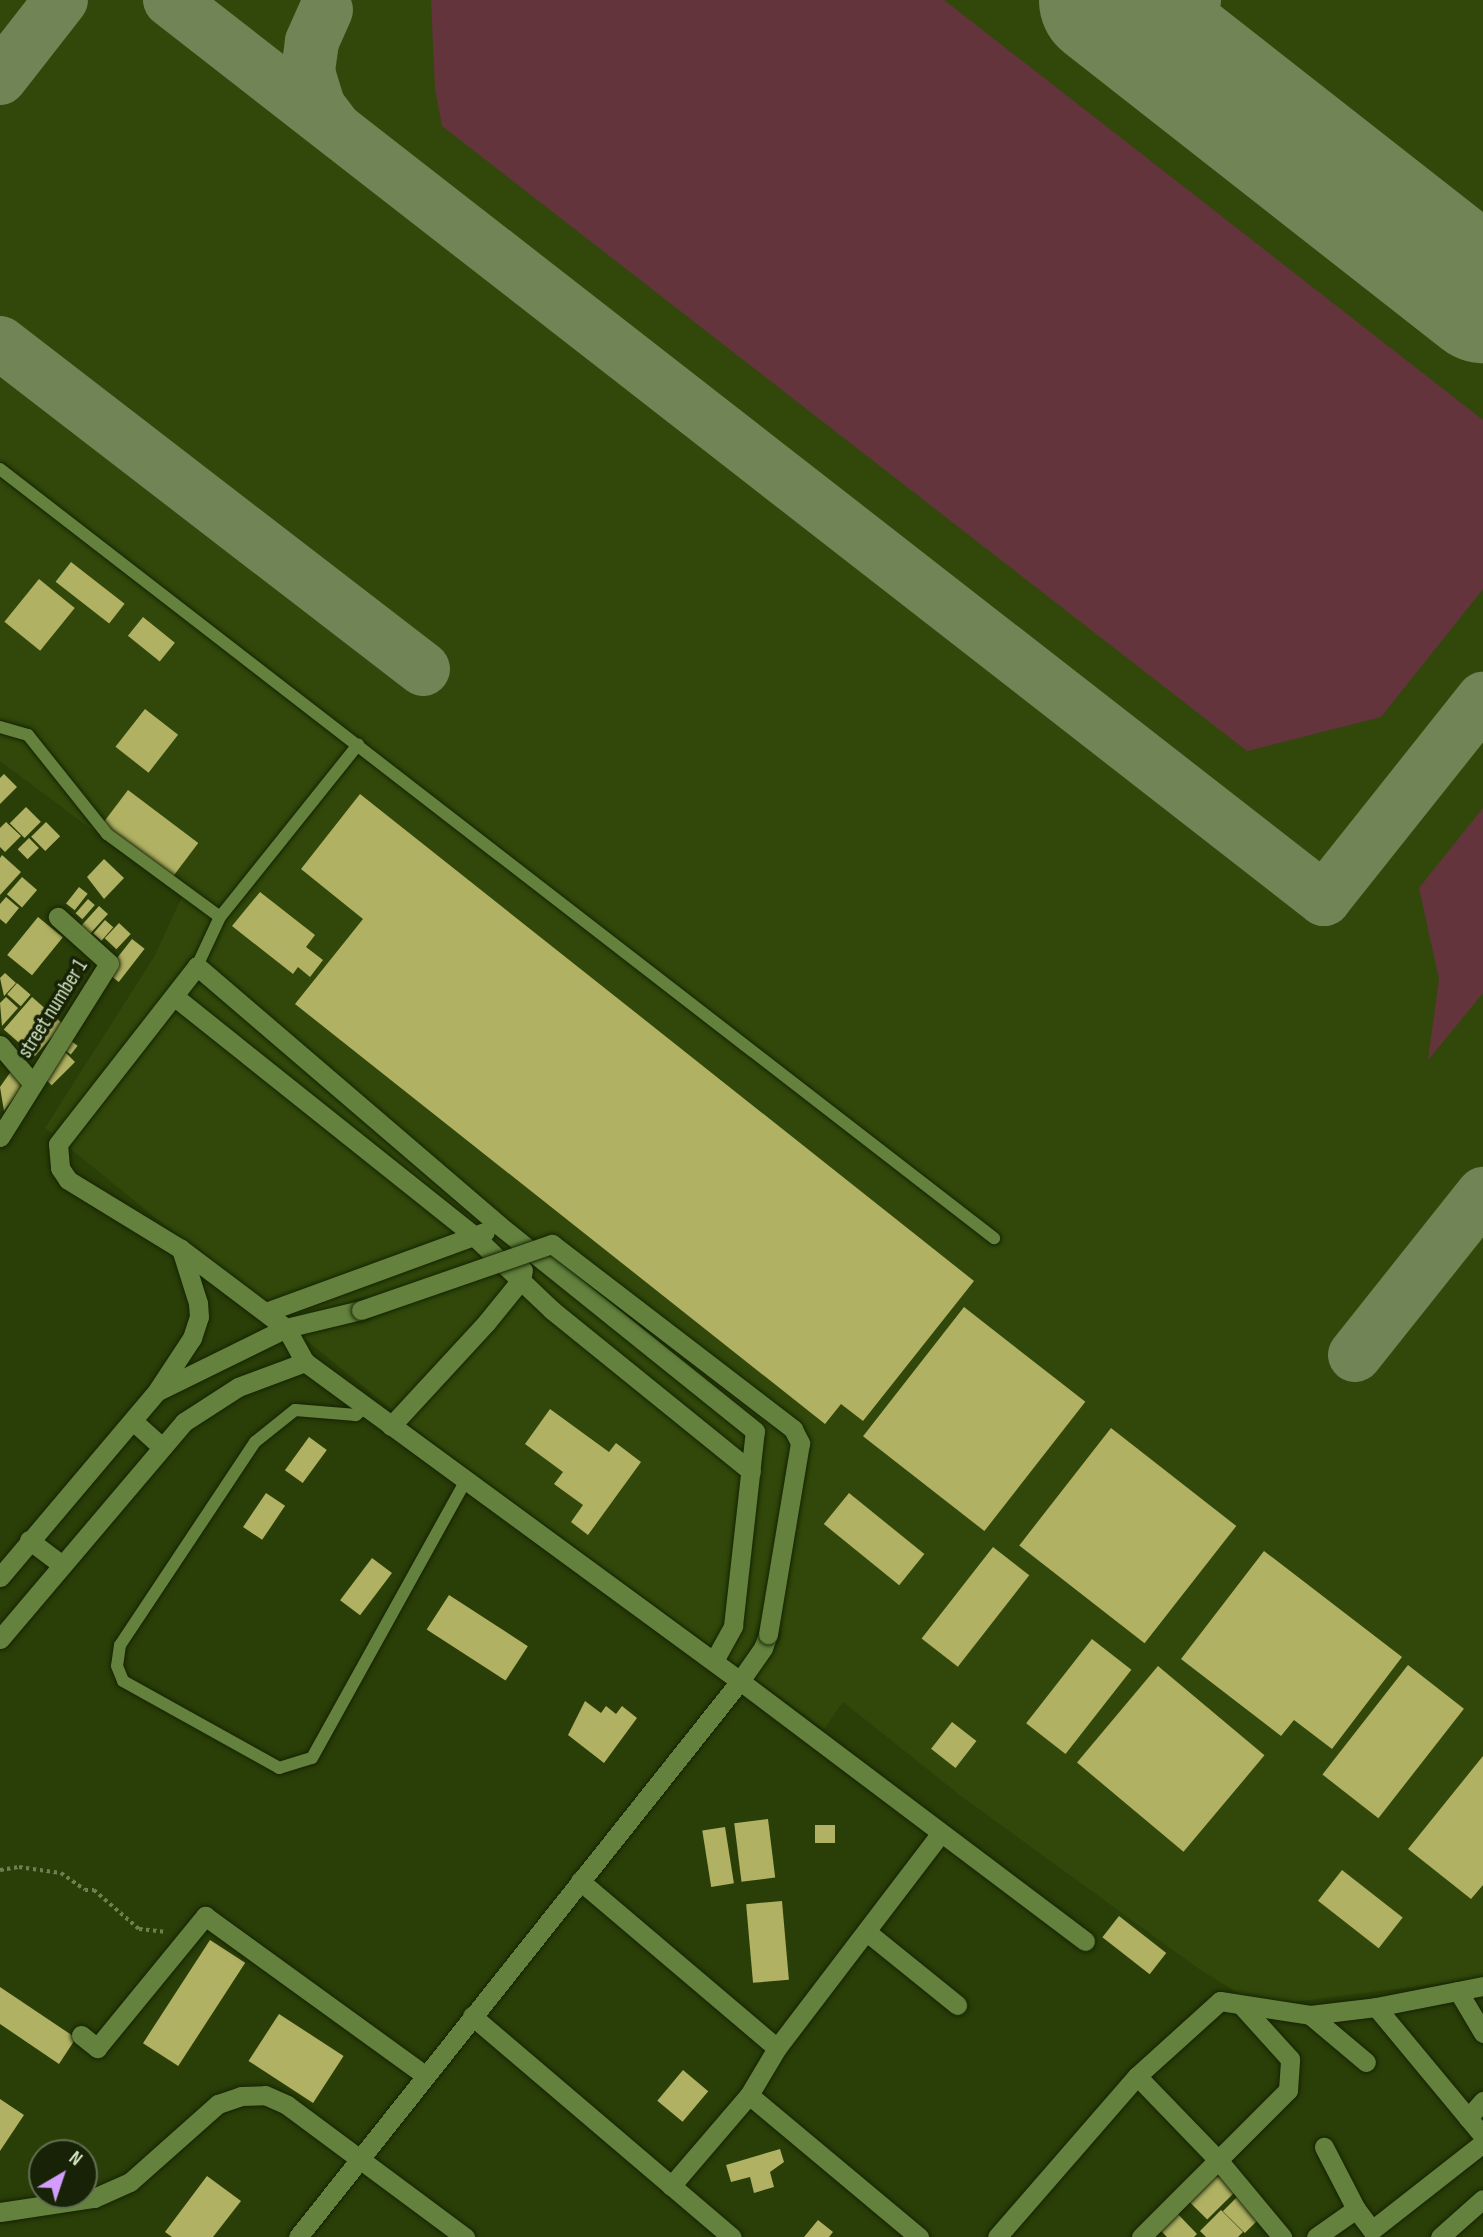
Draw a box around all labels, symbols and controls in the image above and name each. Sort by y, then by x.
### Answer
street label: street number 1 [13,955,93,1063]
north arrow [28,2139,98,2209]
text: N [64,2147,86,2171]

